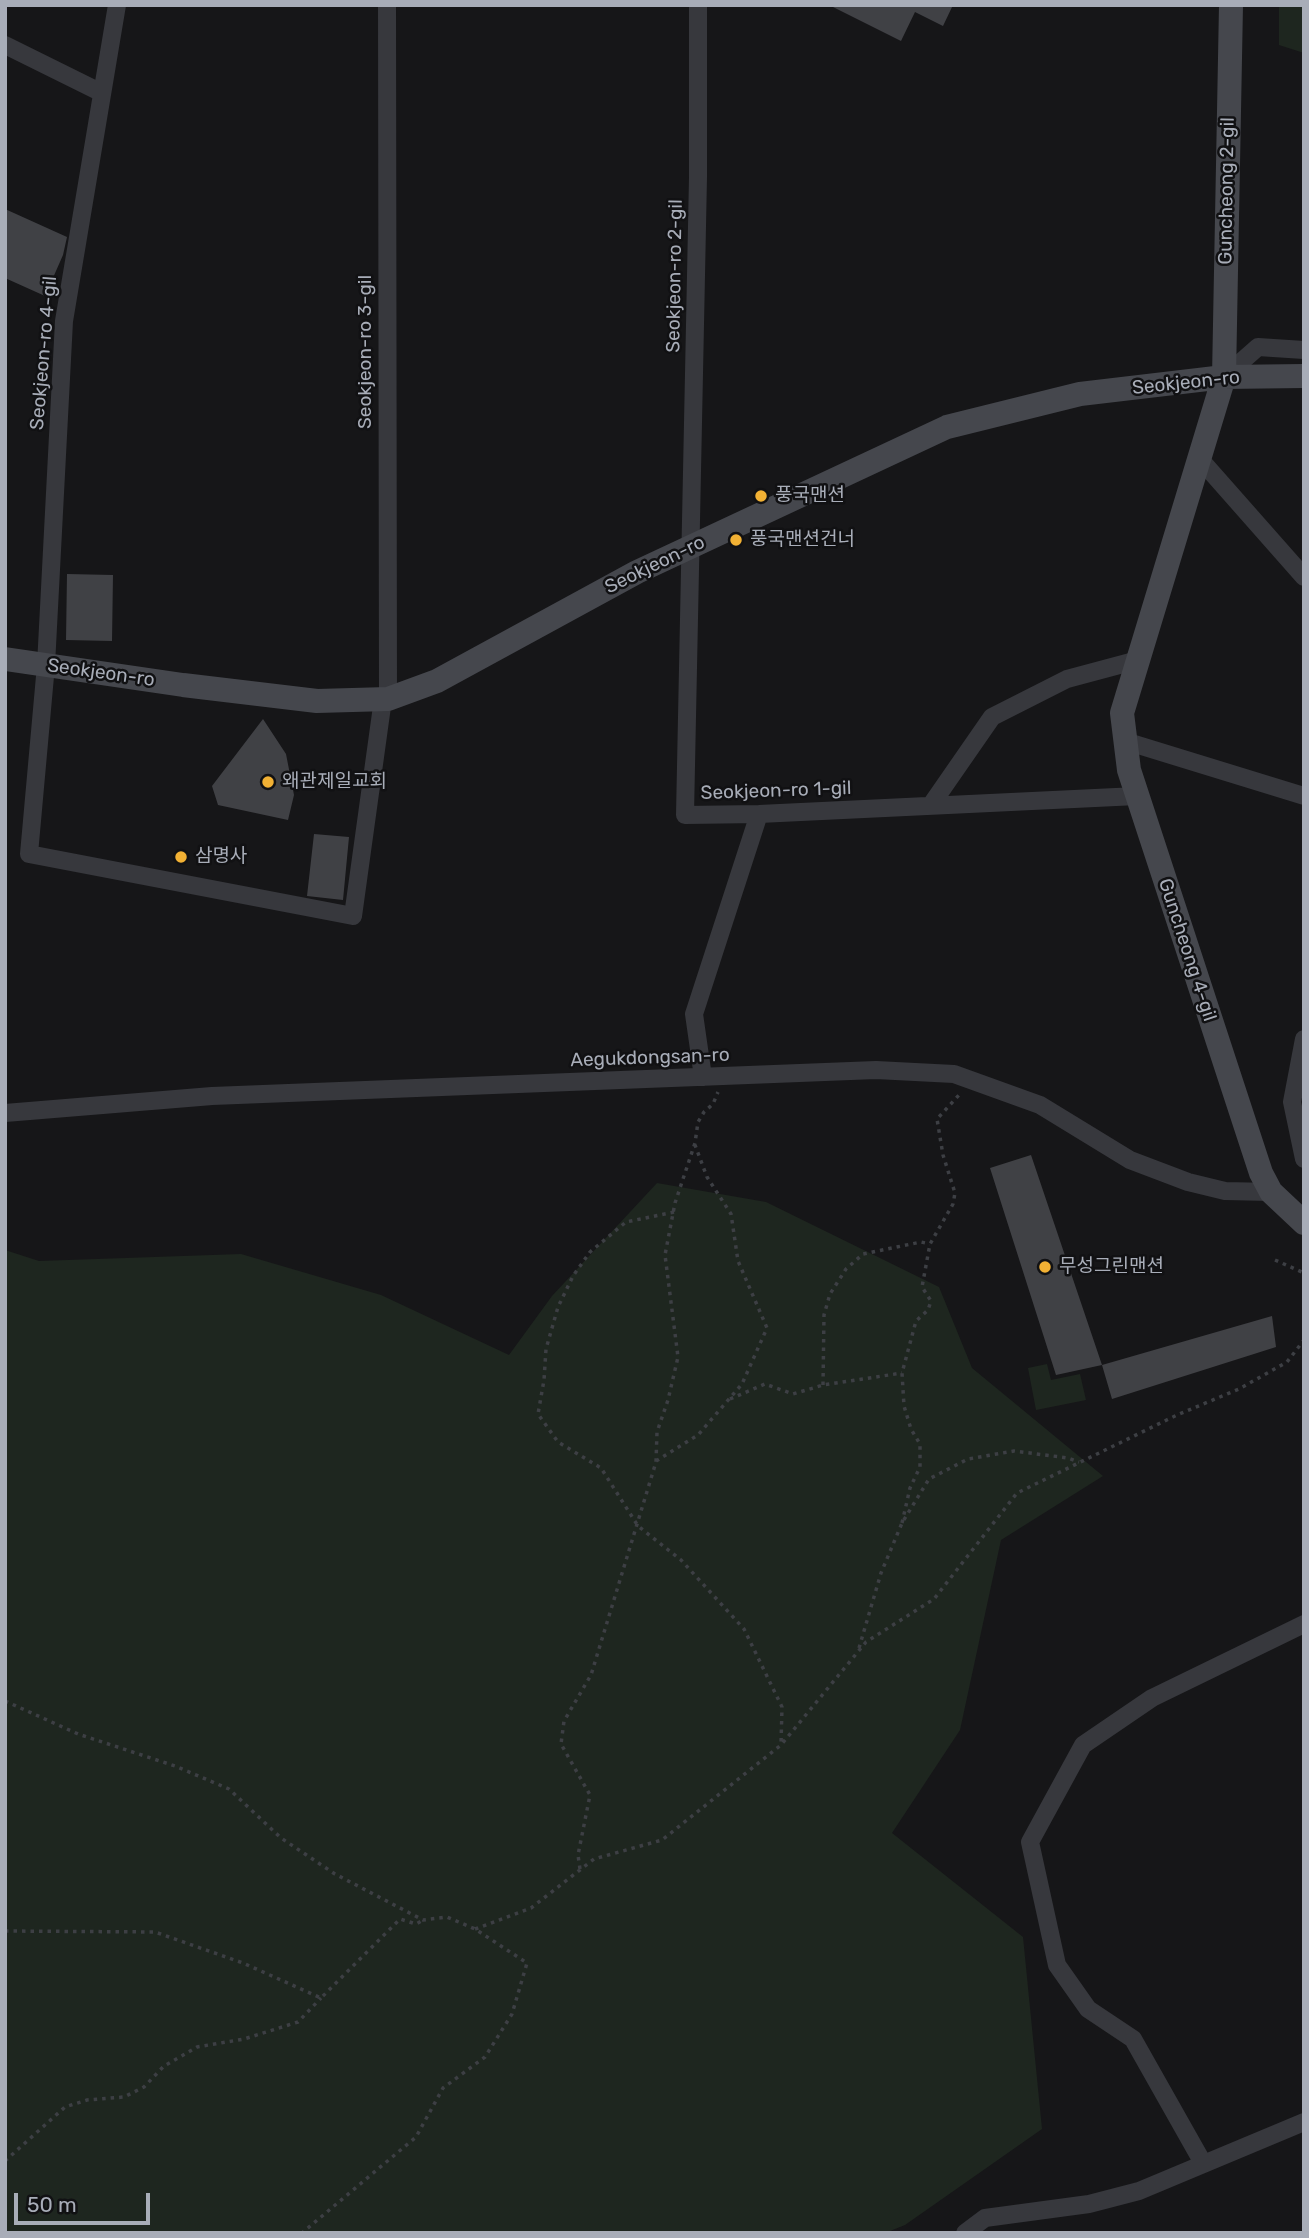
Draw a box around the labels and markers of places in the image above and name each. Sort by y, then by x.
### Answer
place label: 풍국맨션 [775,485,845,507]
marker: 풍국맨션 [753,488,769,504]
place label: 풍국맨션건너 [750,529,855,551]
marker: 풍국맨션건너 [728,532,744,548]
place label: 왜관제일교회 [282,771,387,793]
marker: 왜관제일교회 [260,774,276,790]
place label: 삼명사 [195,846,247,868]
marker: 삼명사 [173,849,189,865]
place label: 무성그린맨션 [1059,1256,1164,1278]
marker: 무성그린맨션 [1037,1259,1053,1275]

